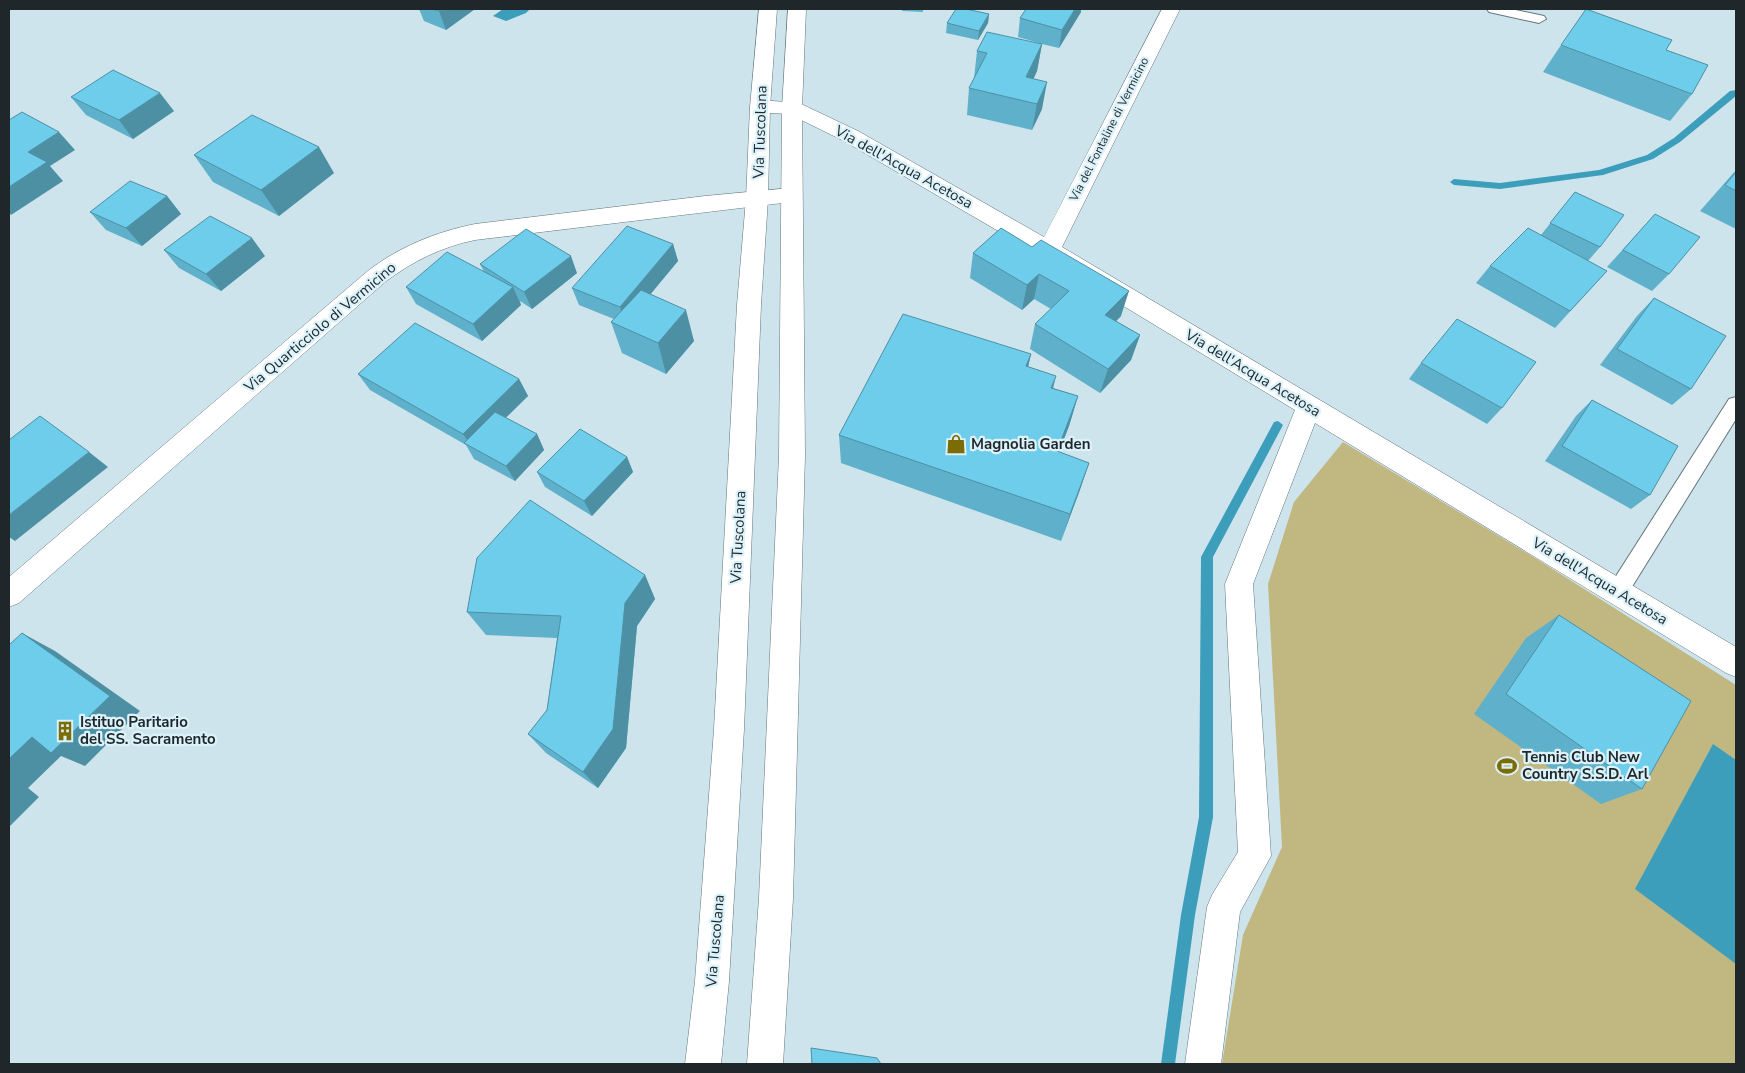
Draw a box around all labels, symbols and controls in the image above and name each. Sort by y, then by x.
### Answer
street label: Via del Fontaline di Vermicino [1065,54,1152,205]
street label: Via Tuscolana [748,85,772,180]
street label: Via dell'Acqua Acetosa [831,120,977,213]
street label: Via Quarticciolo di Vermicino [239,257,400,397]
street label: Via dell'Acqua Acetosa [1181,324,1325,421]
shop icon: Magnolia Garden [945,433,967,455]
place label: Magnolia Garden [971,434,1090,454]
street label: Via Tuscolana [726,490,750,585]
street label: Via dell'Acqua Acetosa [1528,532,1672,629]
place label: Istituo Paritario del SS. Sacramento [80,712,216,749]
building icon: Istituo Paritario del SS. Sacramento [54,720,76,742]
place label: Tennis Club New Country S.S.D. Arl [1522,747,1649,784]
sports icon: Tennis Club New Country S.S.D. Arl [1496,755,1518,777]
street label: Via Tuscolana [701,894,729,989]

